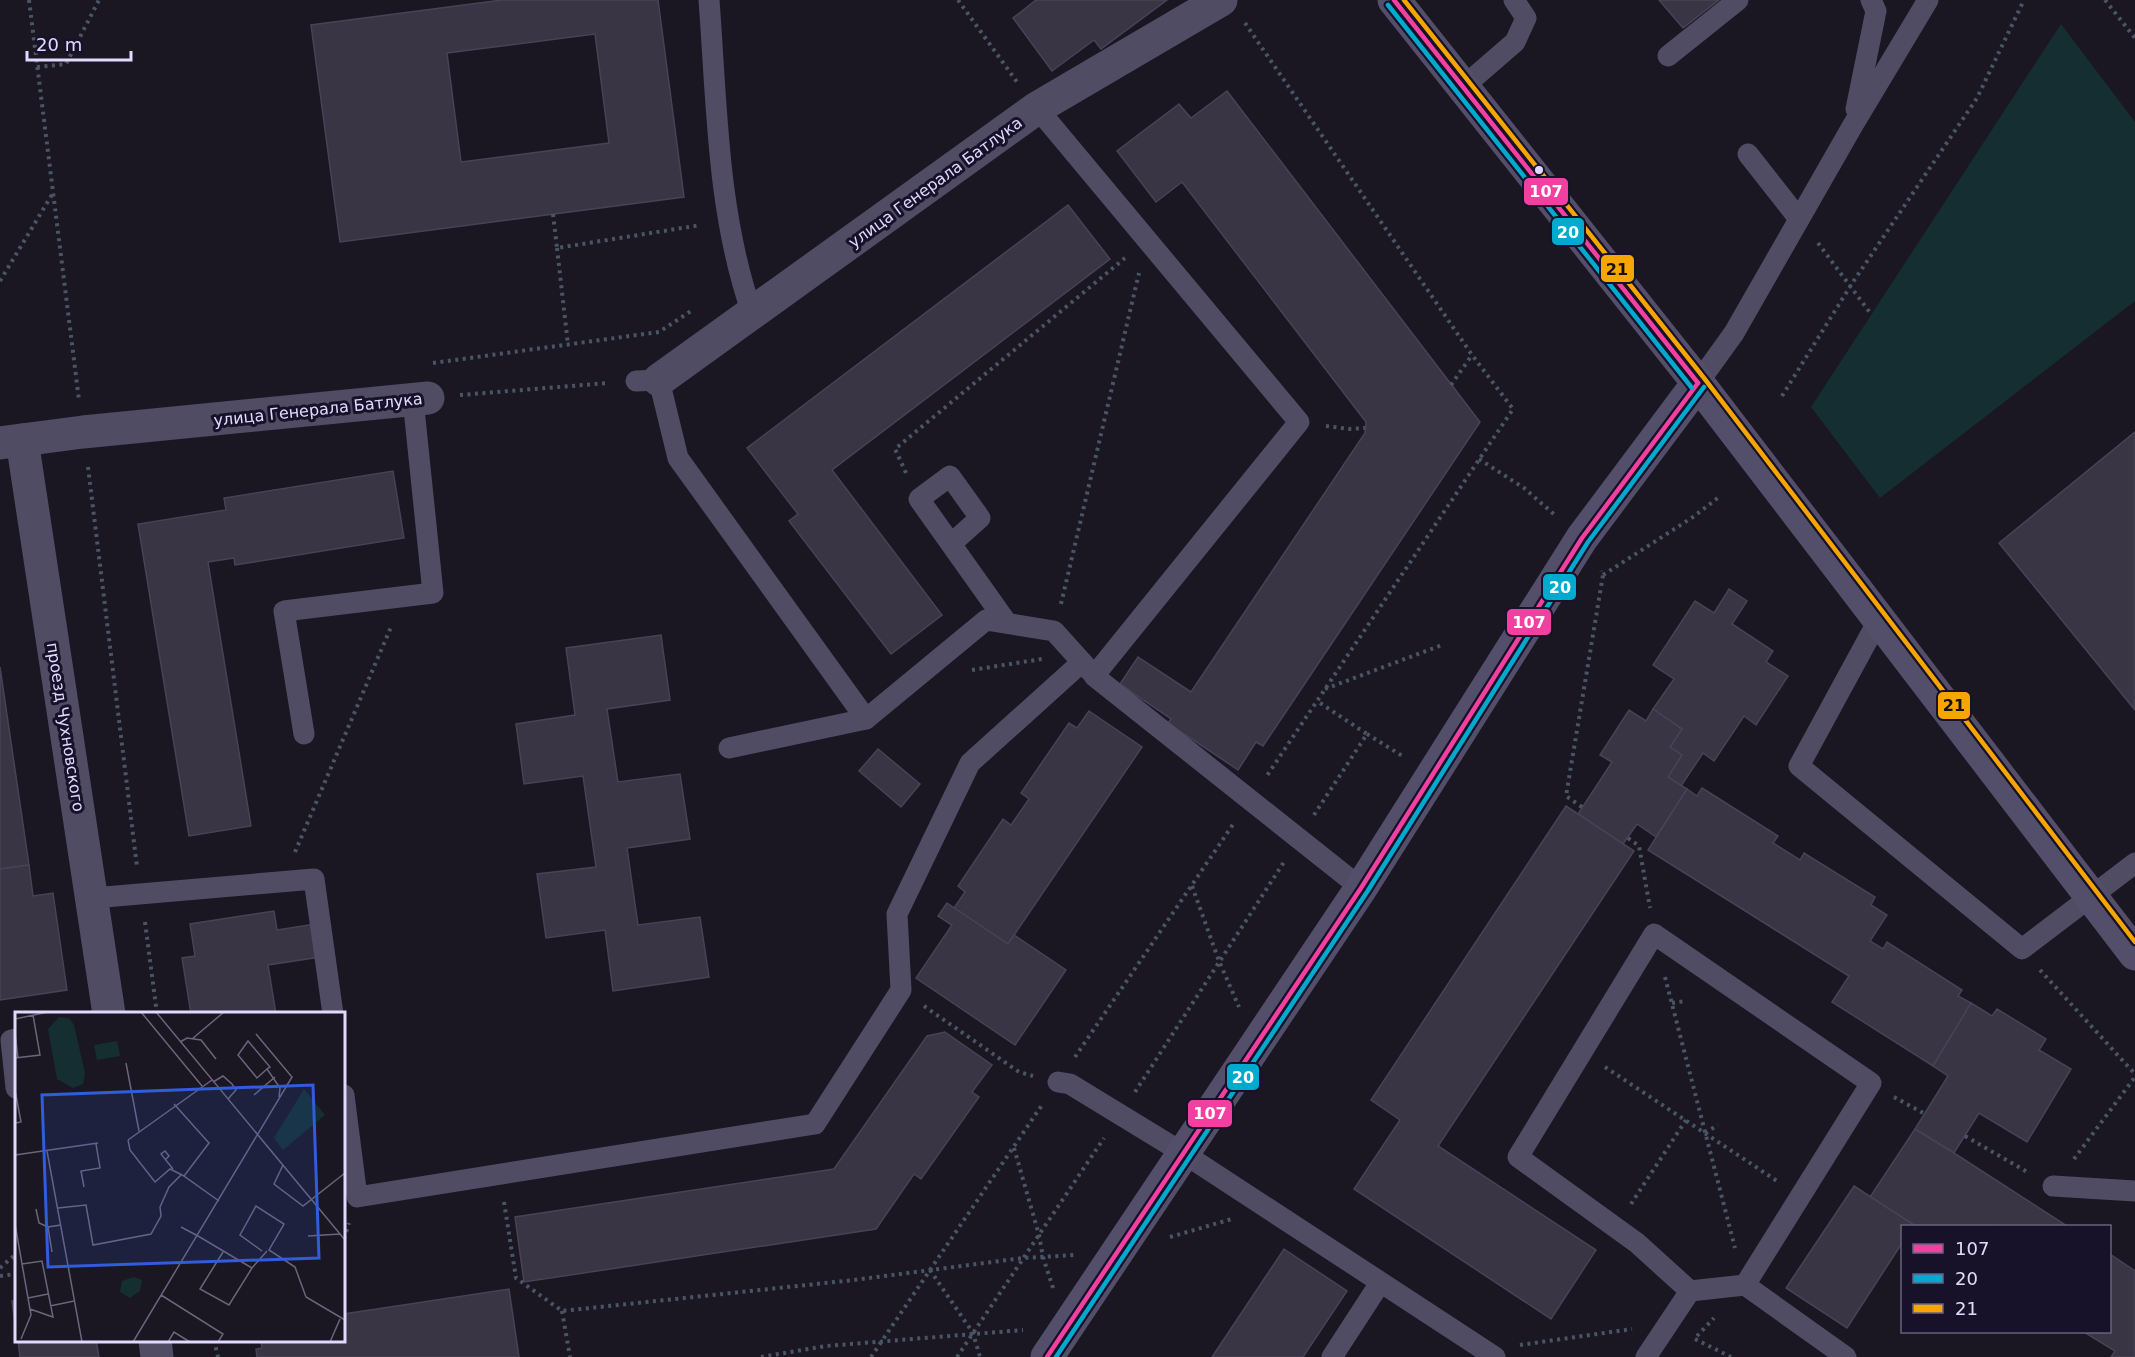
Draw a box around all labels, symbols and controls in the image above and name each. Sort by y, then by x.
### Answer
scale bar [27,24,130,62]
text: 20 m [36,34,82,55]
street label: улица Генерала Батлука [845,113,1026,252]
unlabelled marker [1533,164,1545,176]
line badge: 107 [1523,177,1569,206]
text: 107 [1529,182,1563,201]
line badge: 20 [1551,217,1585,246]
text: 20 [1557,223,1579,242]
line badge: 21 [1600,254,1635,283]
text: 21 [1606,260,1628,279]
street label: улица Генерала Батлука [213,389,424,430]
line badge: 20 [1542,573,1577,601]
text: 20 [1549,578,1571,597]
line badge: 107 [1506,608,1552,636]
text: 107 [1512,613,1546,632]
street label: проезд Чухновского [43,641,88,813]
line badge: 21 [1937,691,1971,720]
text: 21 [1943,696,1965,715]
inset map [15,1012,345,1342]
line badge: 20 [1226,1063,1260,1091]
text: 20 [1232,1068,1254,1087]
line badge: 107 [1187,1099,1233,1128]
text: 107 [1193,1104,1227,1123]
legend [1901,1225,2111,1333]
text: 107 [1955,1238,1989,1259]
text: 20 [1955,1268,1978,1289]
text: 21 [1955,1298,1978,1319]

